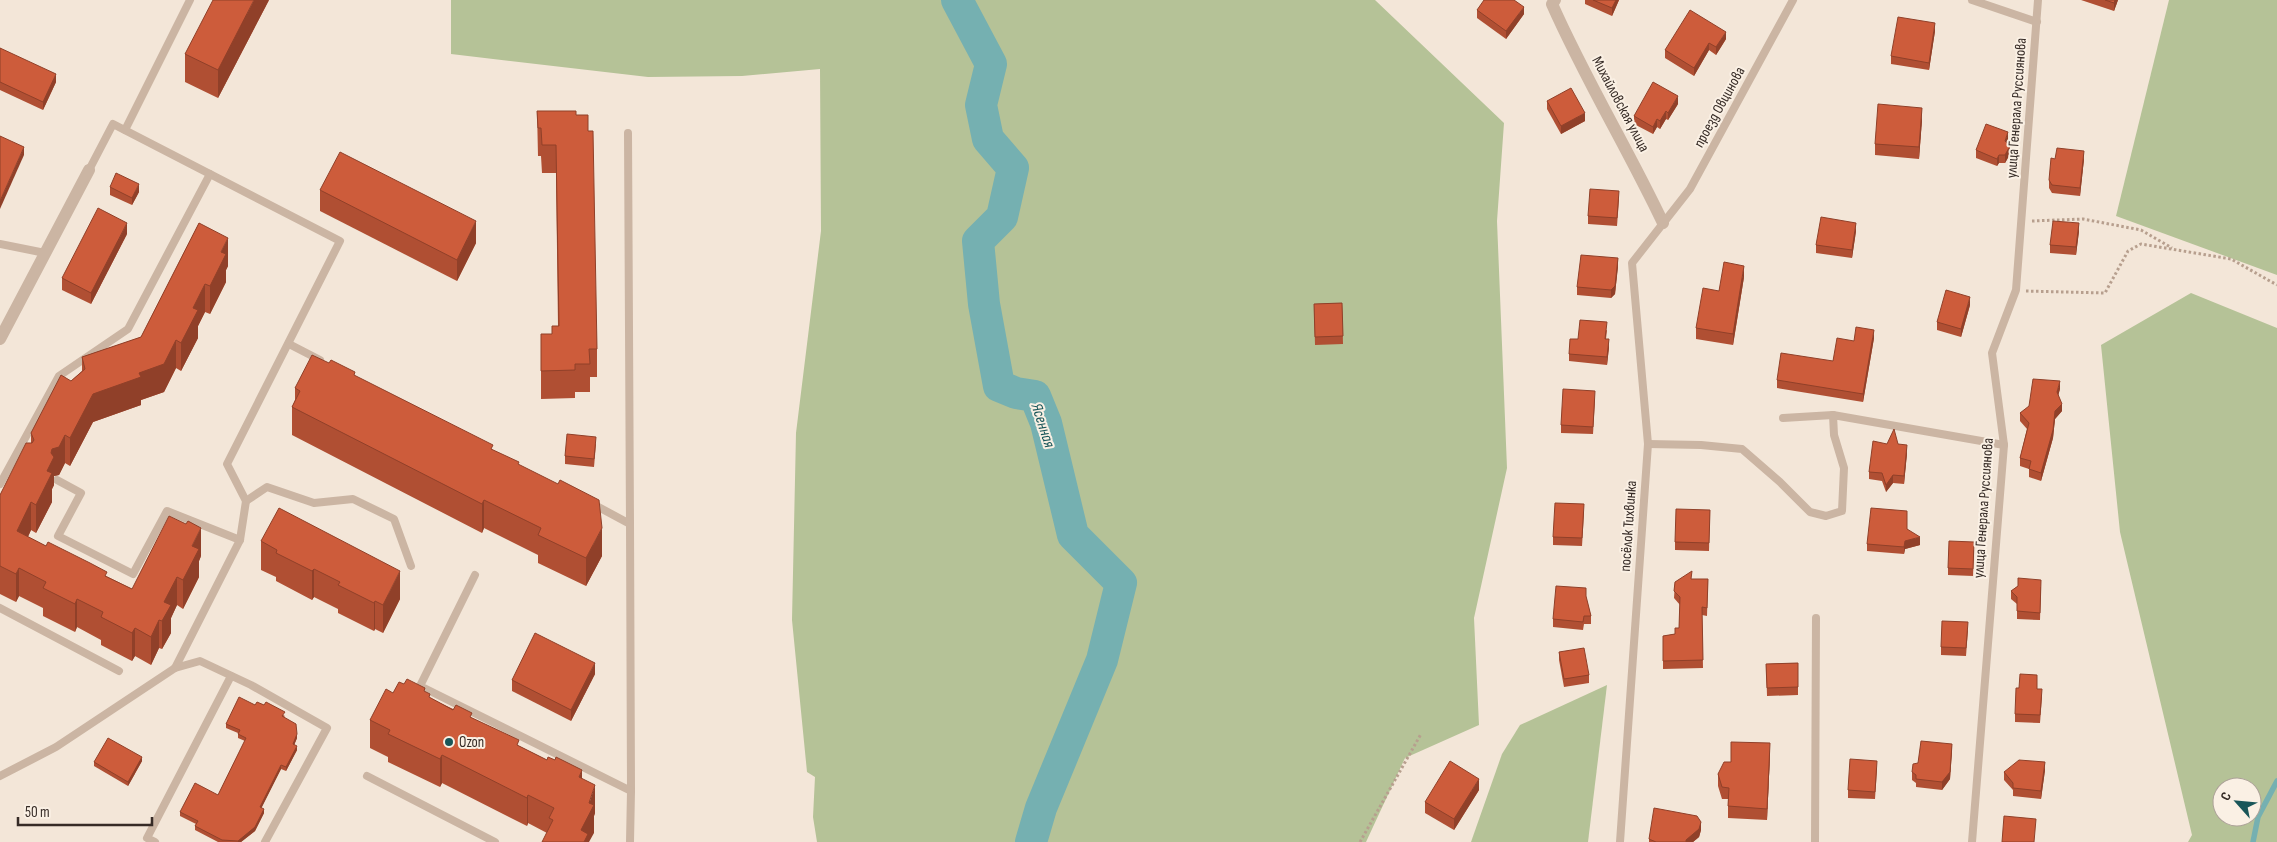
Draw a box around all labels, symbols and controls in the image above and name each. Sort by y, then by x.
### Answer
street label: улица Генерала Руссиянова [2002,37,2031,179]
street label: Михайловская улица [1587,53,1654,155]
street label: проезд Овцинова [1689,63,1750,151]
water label: Ясенная [1026,400,1059,451]
street label: улица Генерала Руссиянова [1969,437,1998,579]
street label: посёлок Тихвинка [1616,480,1641,572]
place label: Ozon [459,733,484,752]
marker: Ozon [443,736,455,748]
north arrow [2212,777,2262,827]
text: С [2217,789,2235,803]
scale bar [18,794,151,826]
text: 50 m [25,803,50,822]

